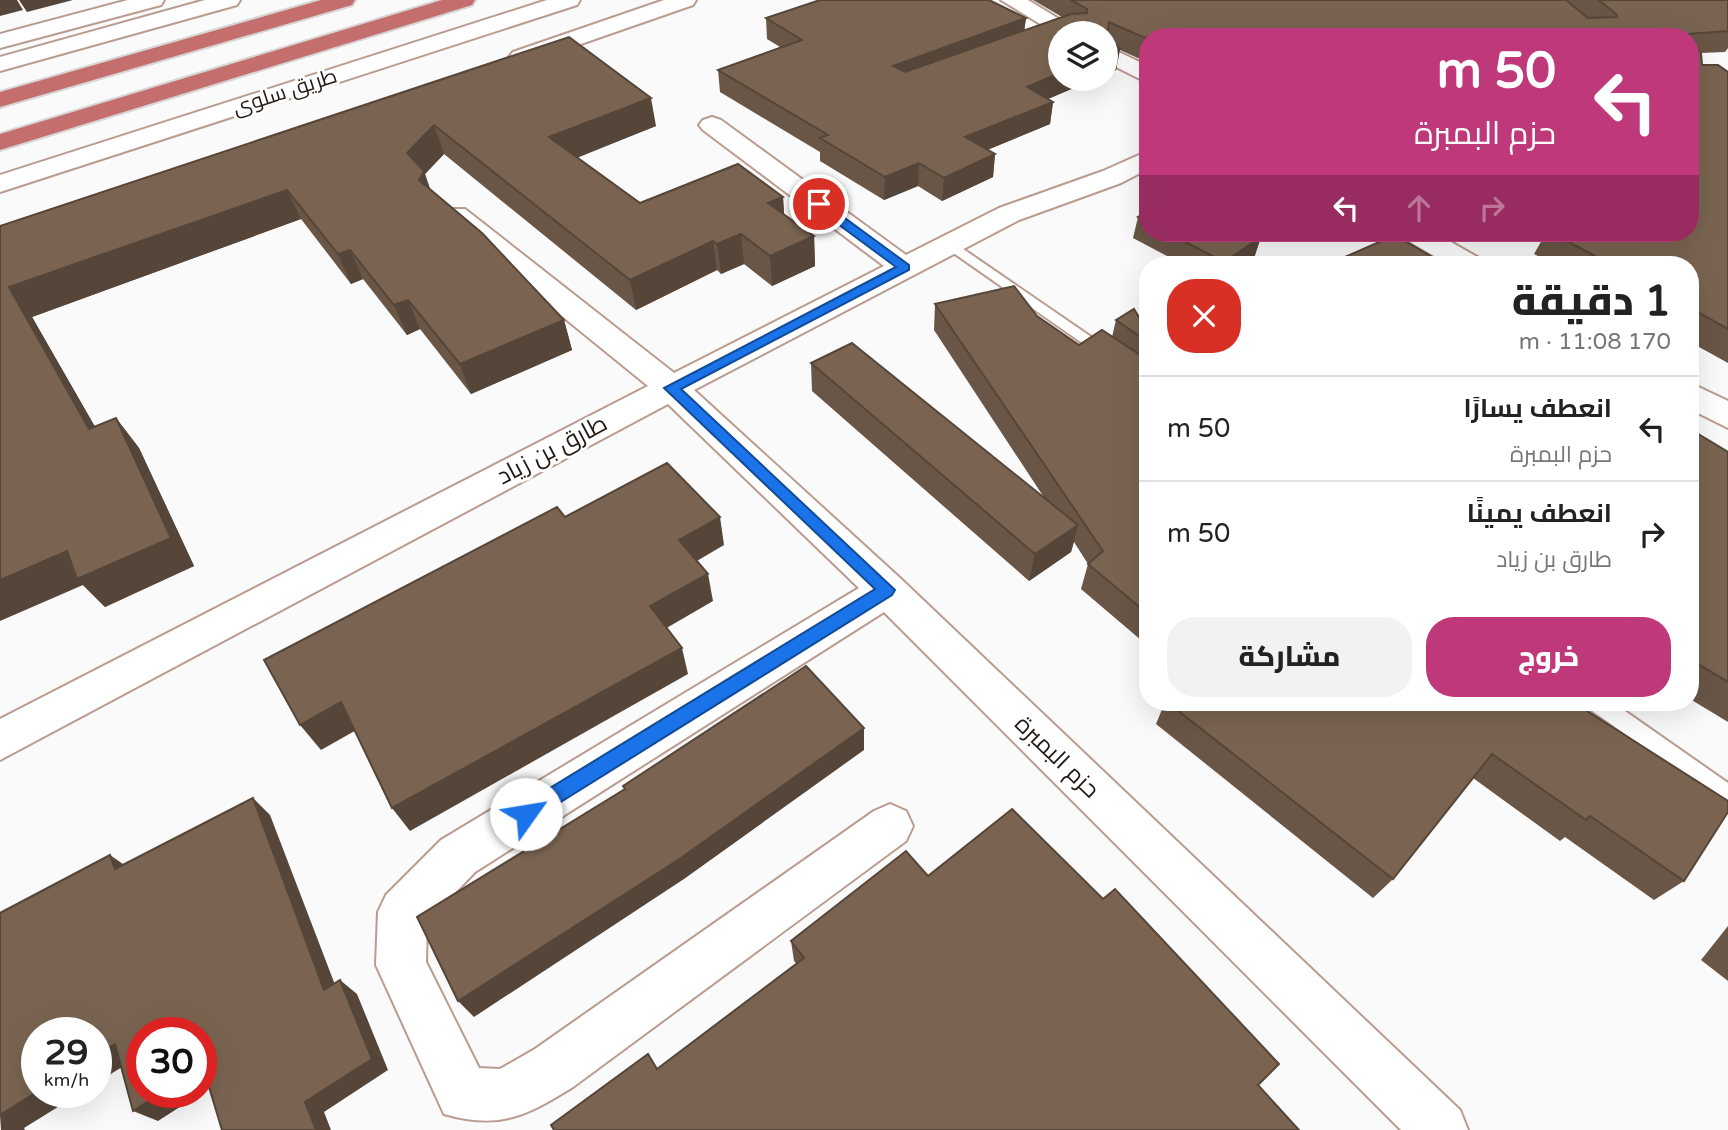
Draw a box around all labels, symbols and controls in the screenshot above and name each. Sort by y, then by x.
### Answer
map controls [1048,21,1118,91]
button: layers [1048,21,1118,91]
text: 50 m [1437,42,1556,101]
icon: left [1580,56,1671,147]
street label: طريق سلوى [230,63,340,121]
text: حزم البمبرة [1414,115,1556,153]
pin [789,174,849,234]
icon: arrive [800,185,838,223]
icon: left [1327,189,1365,227]
icon: ahead [1400,189,1438,227]
icon: right [1473,189,1511,227]
text: 1 دقيقة [1512,276,1671,327]
button: close [1167,279,1241,353]
text: 170 m · 11:08 [1519,328,1671,356]
text: انعطف يسارًا [1463,393,1612,424]
street label: طارق بن زياد [492,409,612,491]
icon: left [1633,410,1671,448]
text: 50 m [1167,413,1230,444]
text: حزم البمبرة [1510,441,1612,469]
text: انعطف يمينًا [1467,498,1612,529]
icon: right [1633,515,1671,553]
text: 50 m [1167,518,1230,549]
text: طارق بن زياد [1496,546,1612,574]
button: مشاركة [1167,617,1412,697]
button: خروج [1426,617,1671,697]
street label: حزم البمبرة [1008,710,1105,805]
position arrow [489,777,563,851]
speed limit sign: 30 [126,1017,217,1108]
text: 29 [45,1032,88,1074]
text: km/h [44,1069,89,1091]

